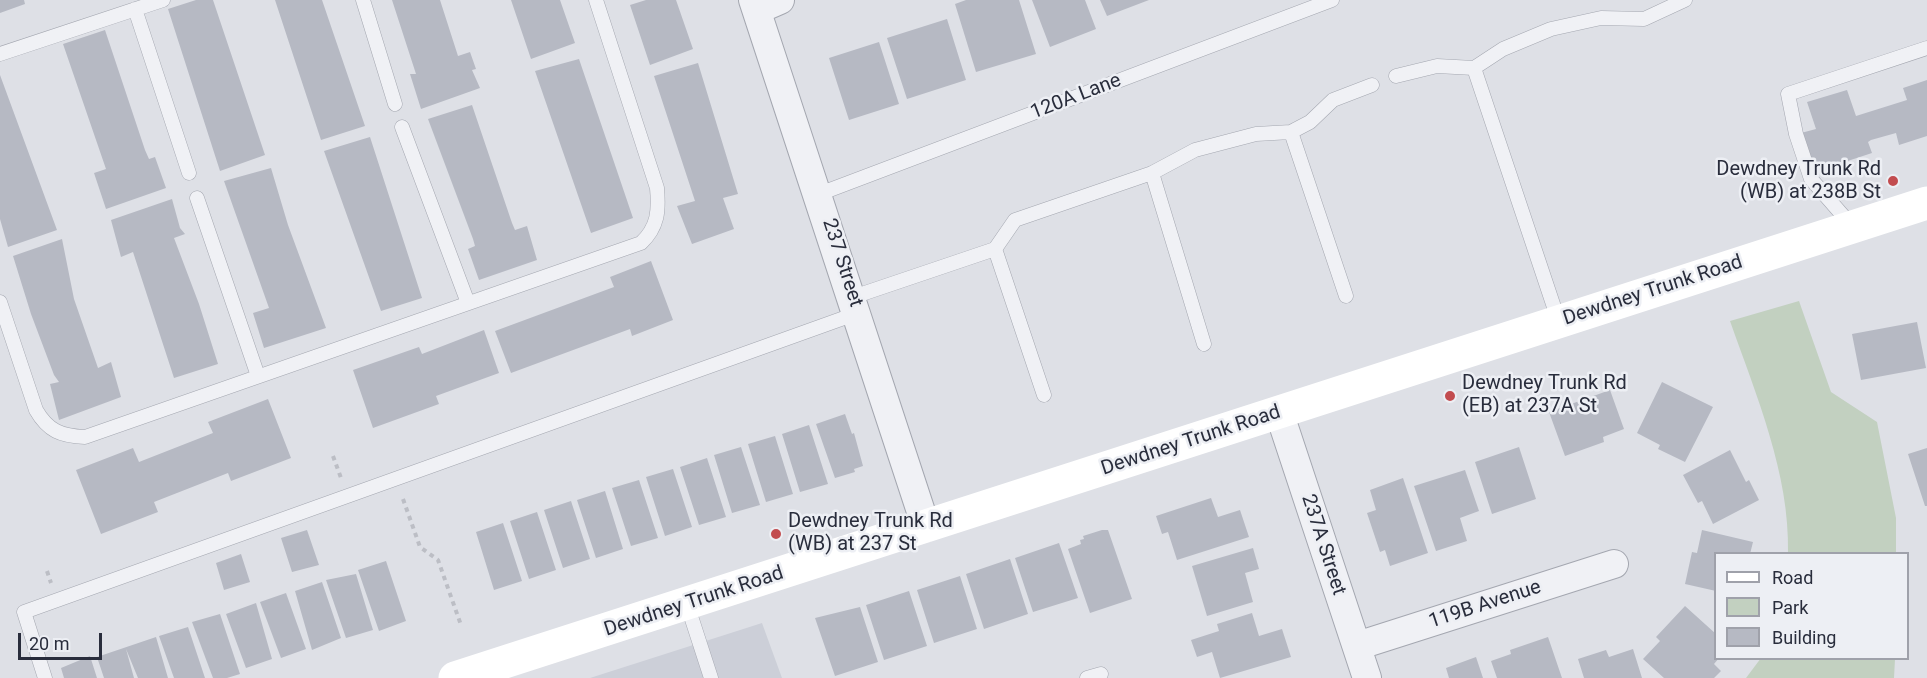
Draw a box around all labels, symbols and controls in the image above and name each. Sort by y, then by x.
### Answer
street label: 120A Lane [1027,69,1125,125]
place label: Dewdney Trunk Rd (WB) at 238B St [1716,158,1881,205]
marker: Dewdney Trunk Rd (WB) at 238B St [1886,174,1900,188]
street label: 237 Street [816,216,868,310]
street label: Dewdney Trunk Road [1560,251,1746,331]
place label: Dewdney Trunk Rd (EB) at 237A St [1462,372,1627,419]
marker: Dewdney Trunk Rd (EB) at 237A St [1443,389,1457,403]
street label: Dewdney Trunk Road [1098,401,1284,481]
street label: 237A Street [1295,492,1351,598]
place label: Dewdney Trunk Rd (WB) at 237 St [788,510,953,557]
marker: Dewdney Trunk Rd (WB) at 237 St [769,527,783,541]
legend [1714,552,1909,660]
street label: Dewdney Trunk Road [601,562,787,642]
text: Road [1772,567,1813,588]
street label: 119B Avenue [1426,576,1544,634]
text: Park [1772,597,1808,618]
scale bar [21,621,105,659]
text: Building [1772,627,1836,648]
text: 20 m [29,633,69,654]

